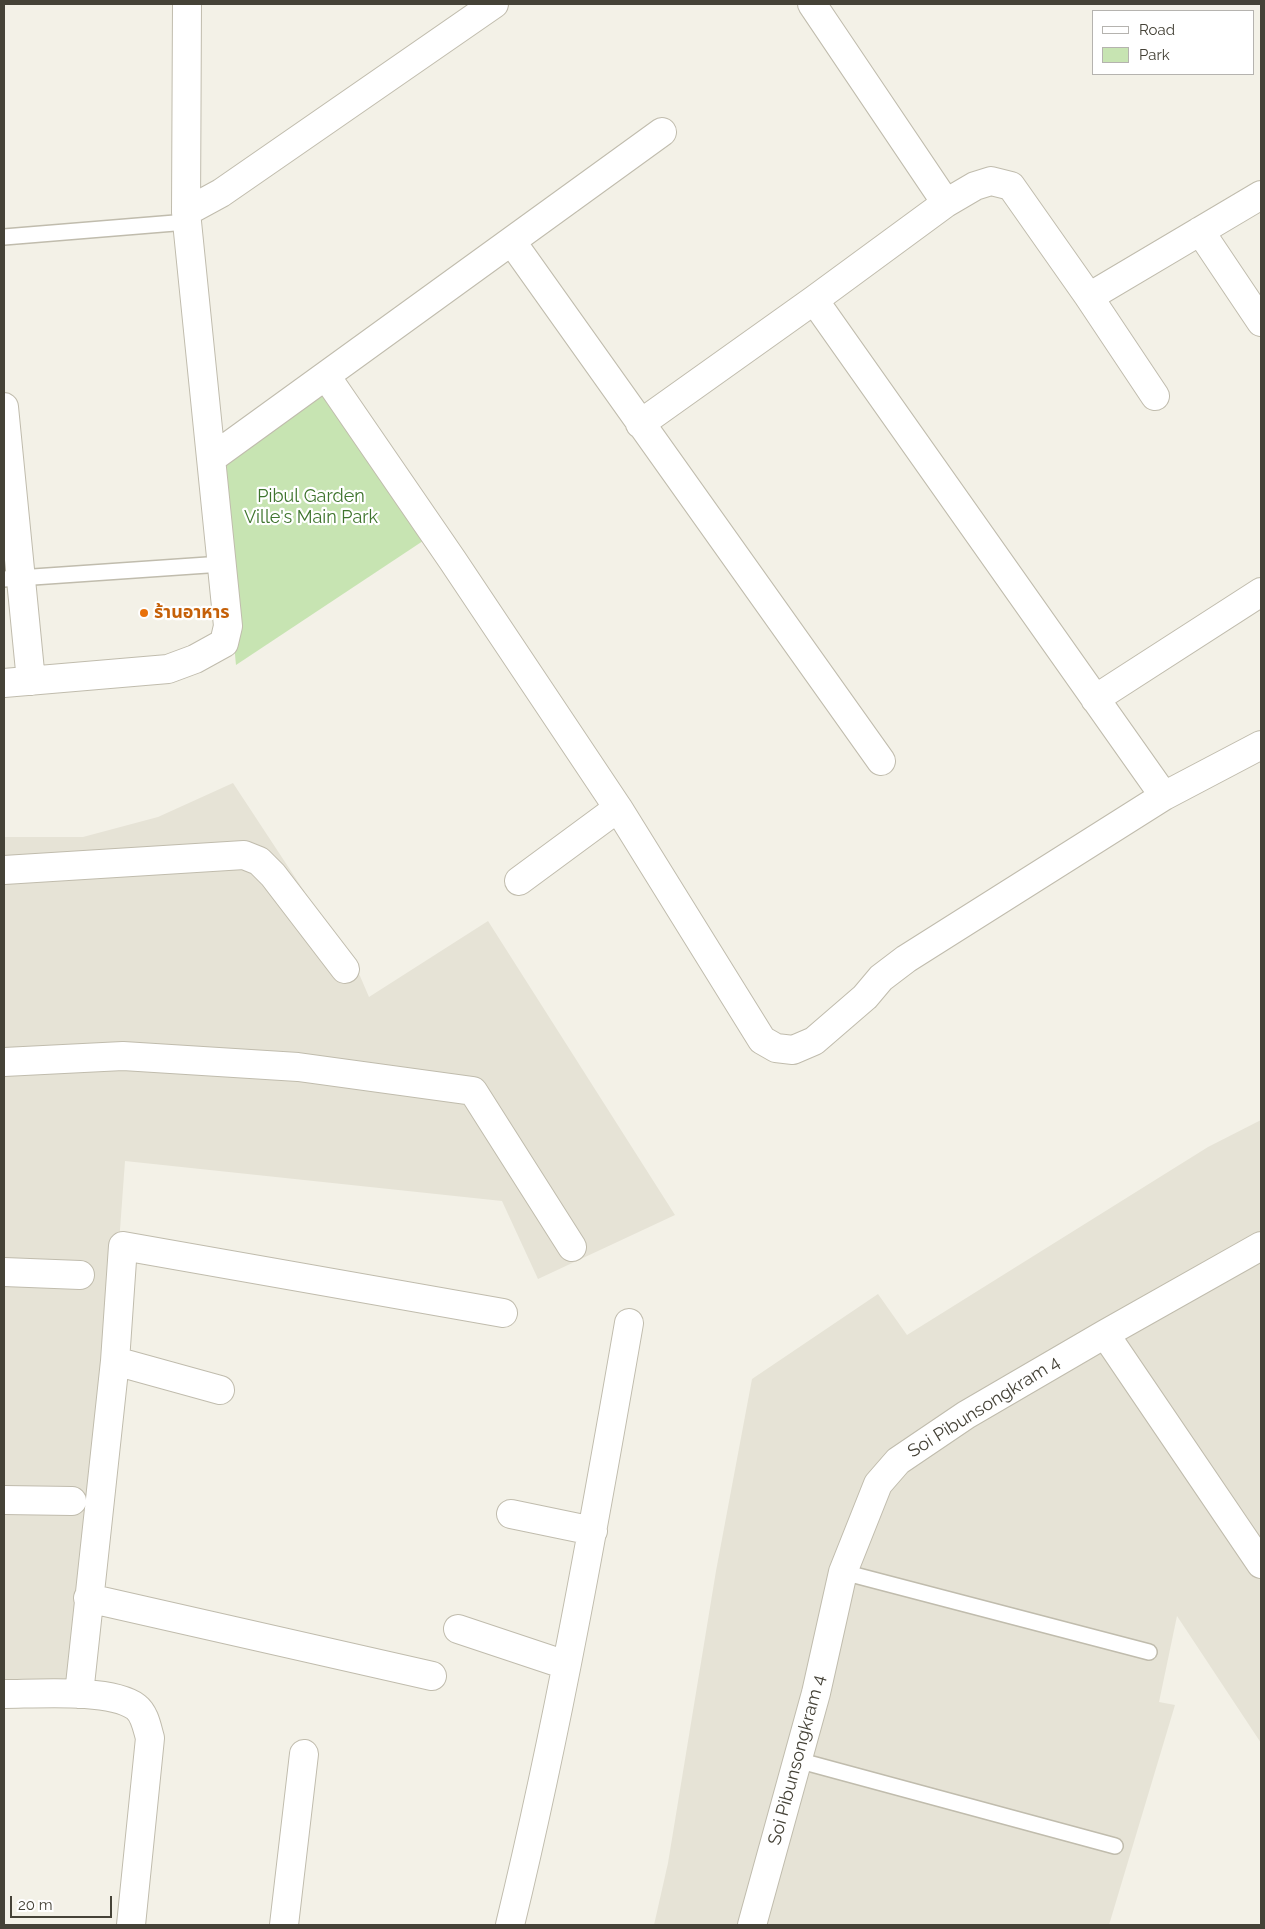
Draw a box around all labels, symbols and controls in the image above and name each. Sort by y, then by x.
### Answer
legend [1092,10,1255,75]
text: Road [1139,21,1175,39]
text: Park [1139,46,1170,64]
park label: Pibul Garden Ville's Main Park [244,486,378,528]
place label: ร้านอาหาร [154,602,230,624]
marker: ร้านอาหาร [138,607,150,619]
street label: Soi Pibunsongkram 4 [904,1351,1064,1463]
street label: Soi Pibunsongkram 4 [764,1673,830,1847]
scale bar [12,1886,115,1918]
text: 20 m [18,1896,53,1914]

